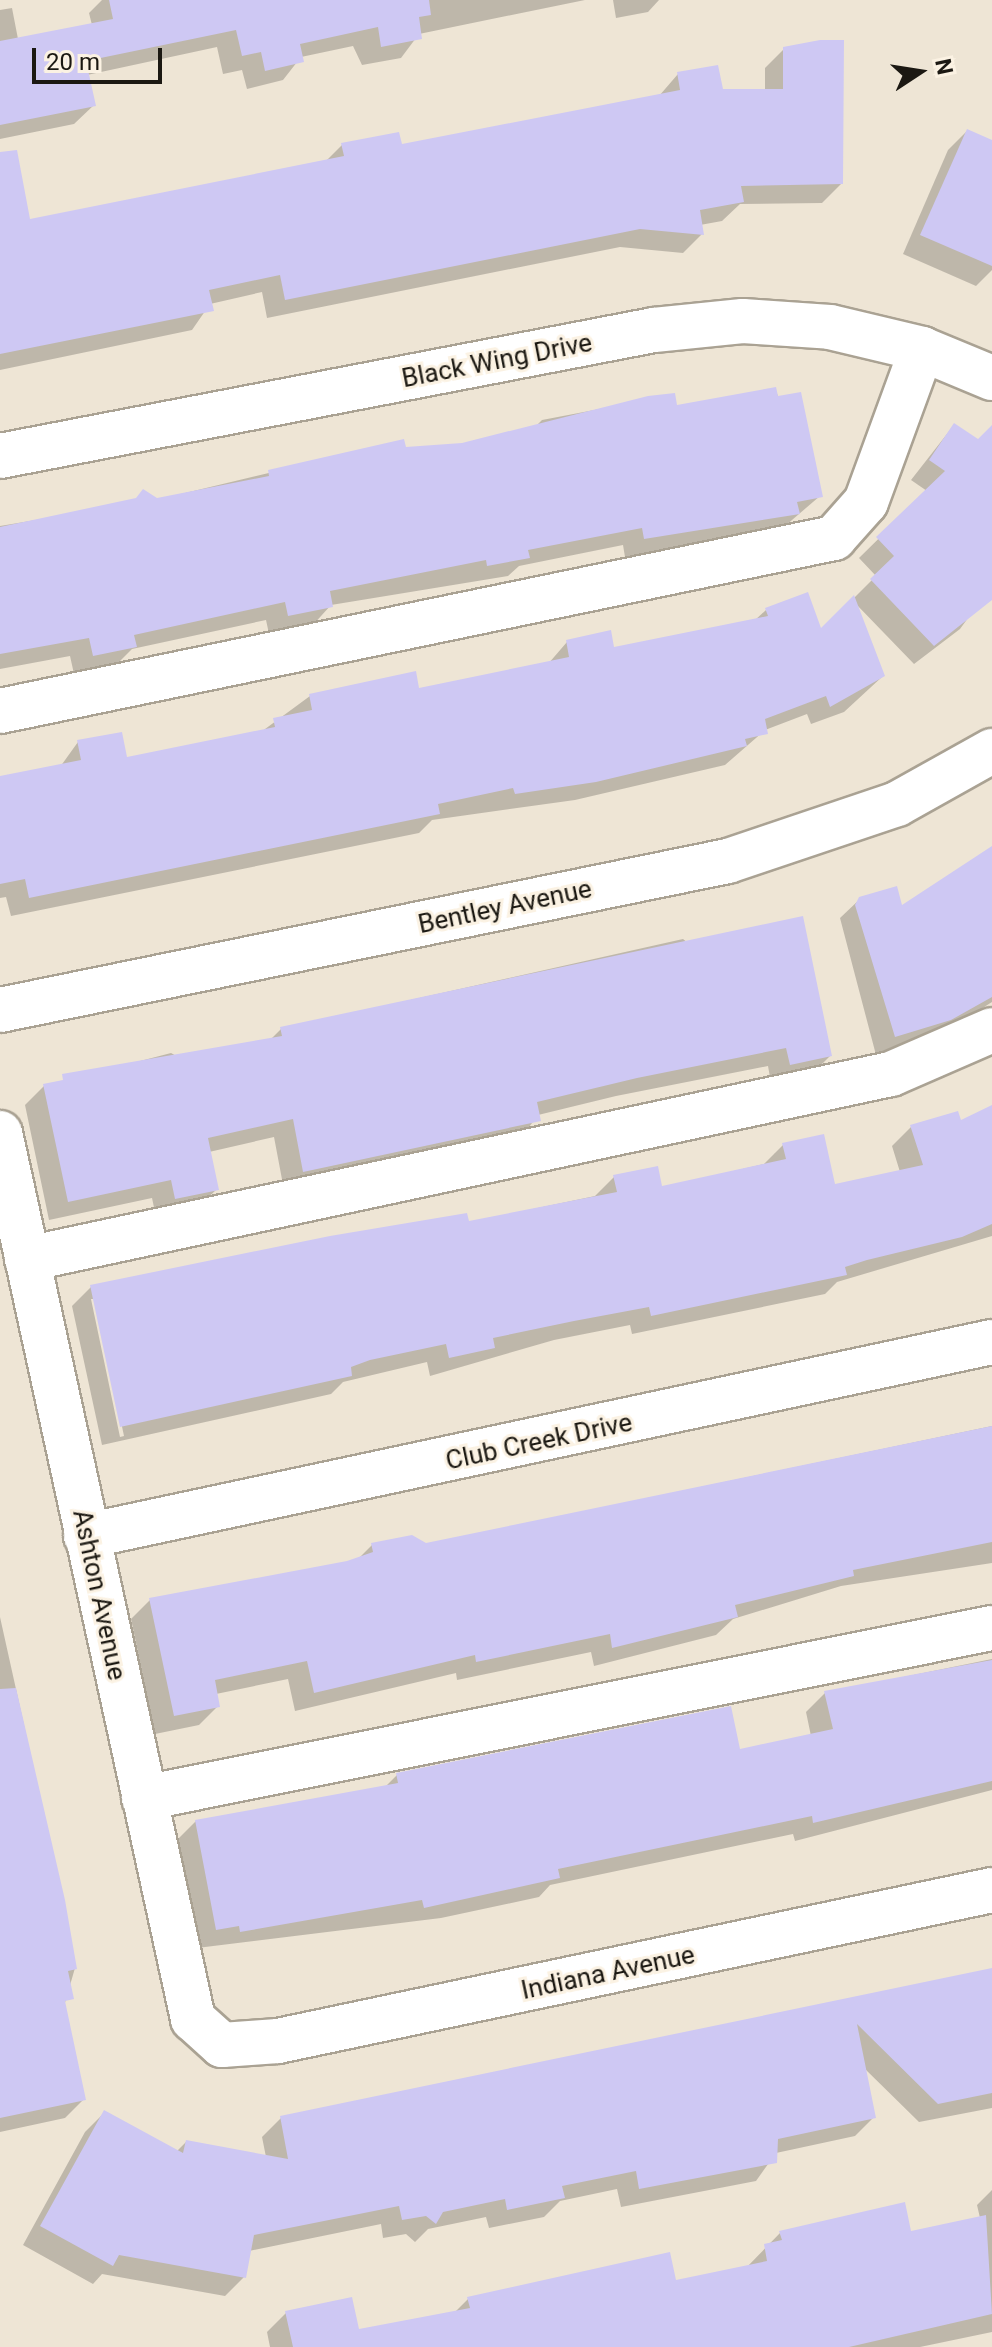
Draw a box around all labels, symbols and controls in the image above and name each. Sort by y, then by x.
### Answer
scale bar [36,32,166,82]
north arrow [880,32,960,112]
text: 20 m [46,48,100,76]
text: N [930,57,958,77]
street label: Black Wing Drive [399,327,595,395]
street label: Bentley Avenue [415,873,595,941]
street label: Club Creek Drive [443,1407,635,1477]
street label: Ashton Avenue [66,1507,132,1683]
street label: Indiana Avenue [518,1939,698,2007]

